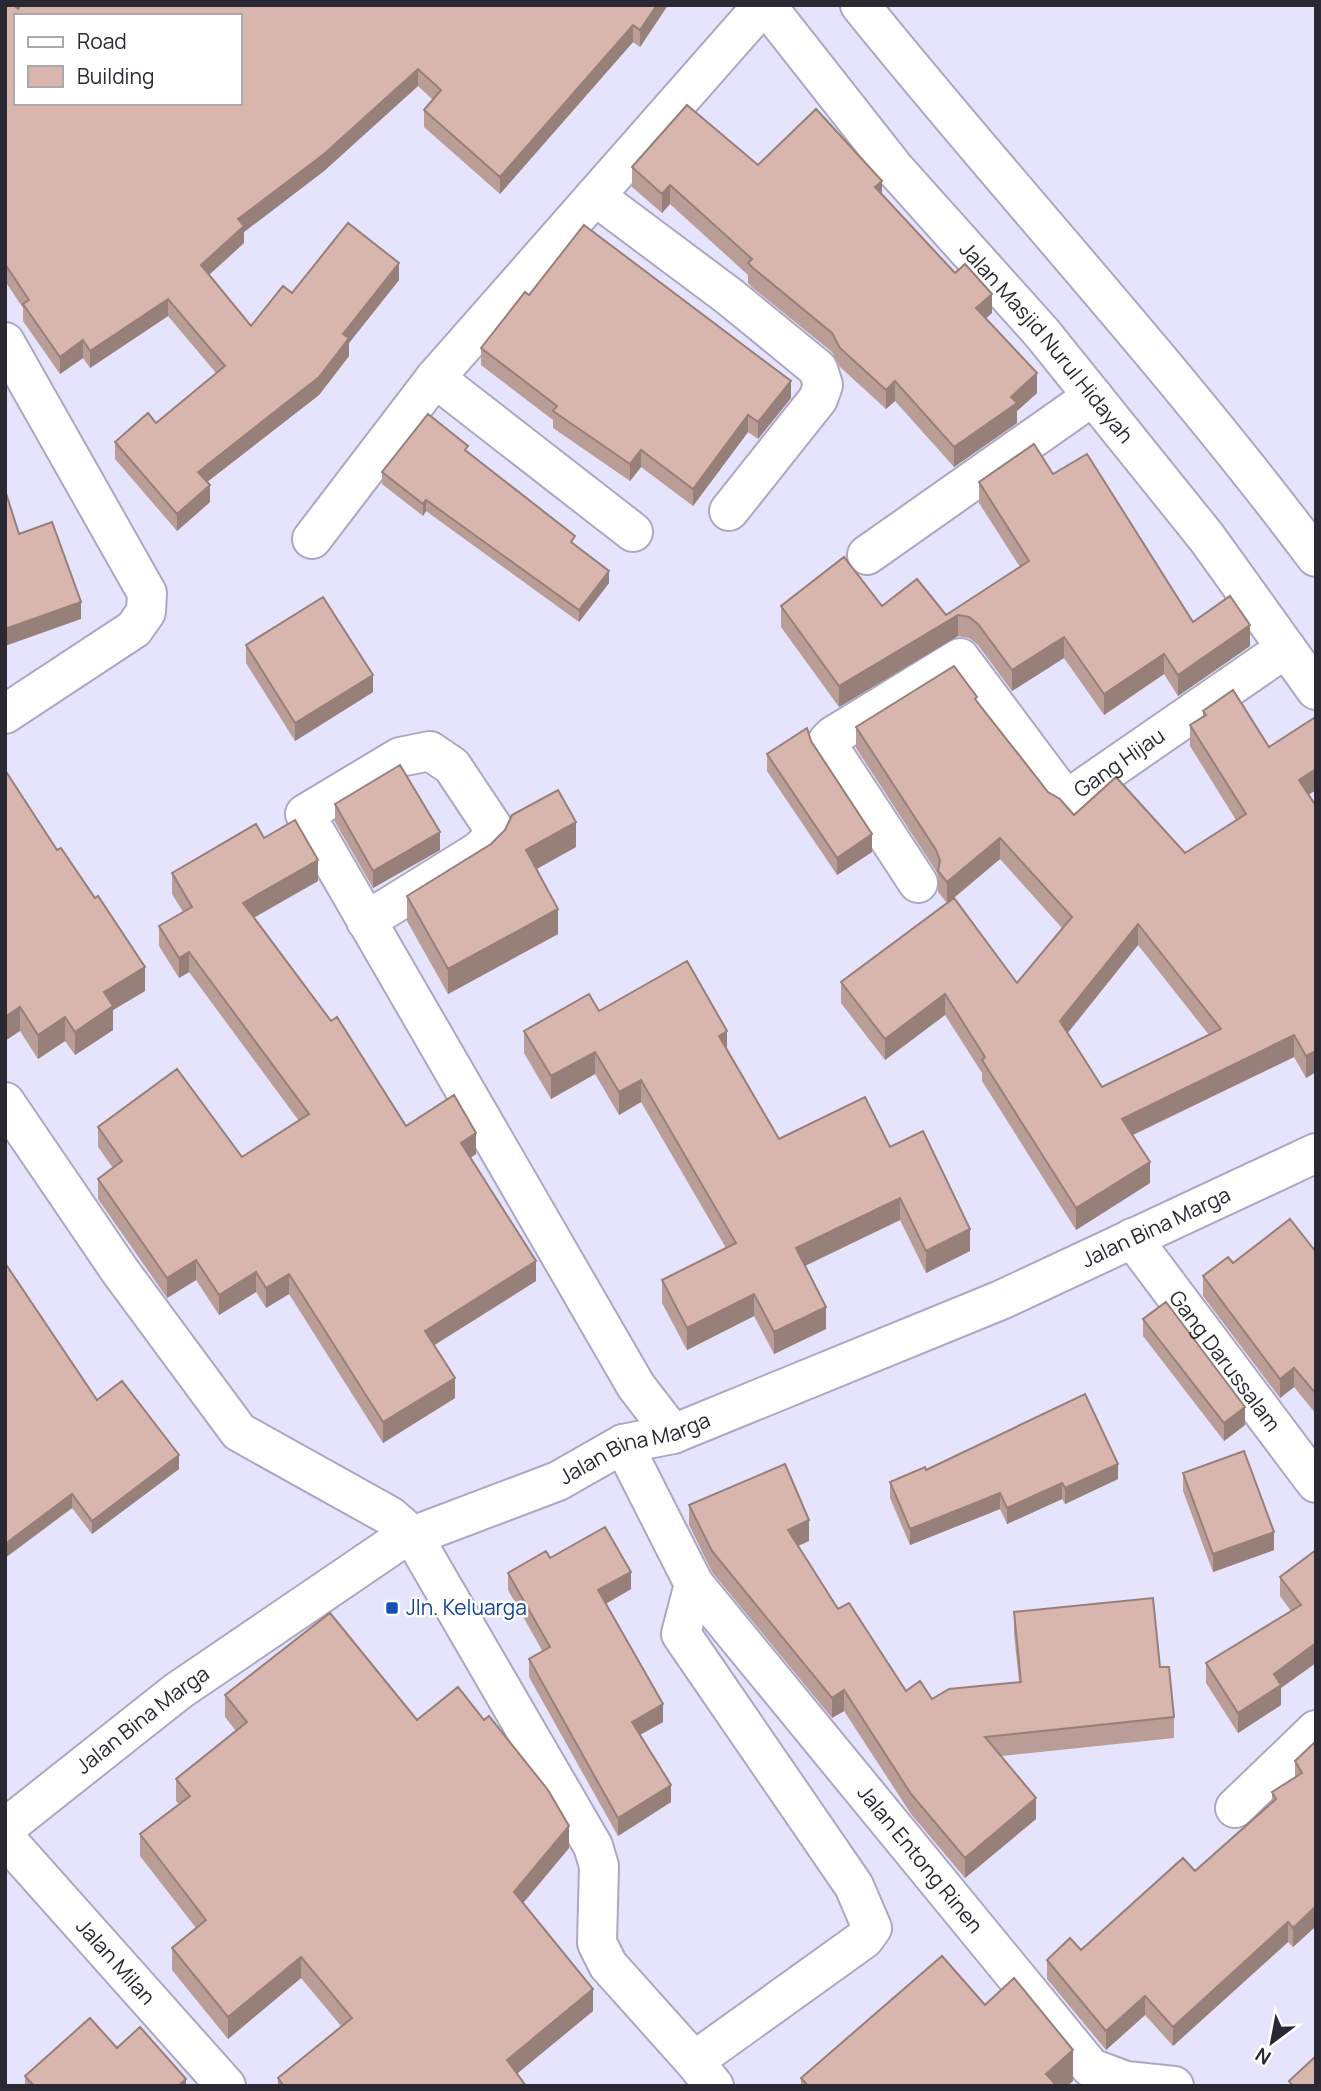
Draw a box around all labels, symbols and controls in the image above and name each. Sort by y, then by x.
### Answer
legend [14,14,242,105]
text: Road [77,27,127,55]
text: Building [77,62,154,90]
street label: Jalan Masjid Nurul Hidayah [954,235,1140,449]
street label: Gang Hijau [1068,721,1170,803]
street label: Jalan Bina Marga [1077,1180,1235,1274]
street label: Gang Darussalam [1163,1284,1287,1437]
street label: Jalan Bina Marga [554,1405,714,1491]
place label: Jln. Keluarga [406,1593,527,1621]
marker: Jln. Keluarga [384,1600,400,1616]
street label: Jalan Bina Marga [70,1659,214,1780]
street label: Jalan Entong Rinen [851,1779,990,1939]
street label: Jalan Milan [70,1912,162,2010]
north arrow [1237,2007,1307,2077]
text: N [1250,2042,1276,2071]

